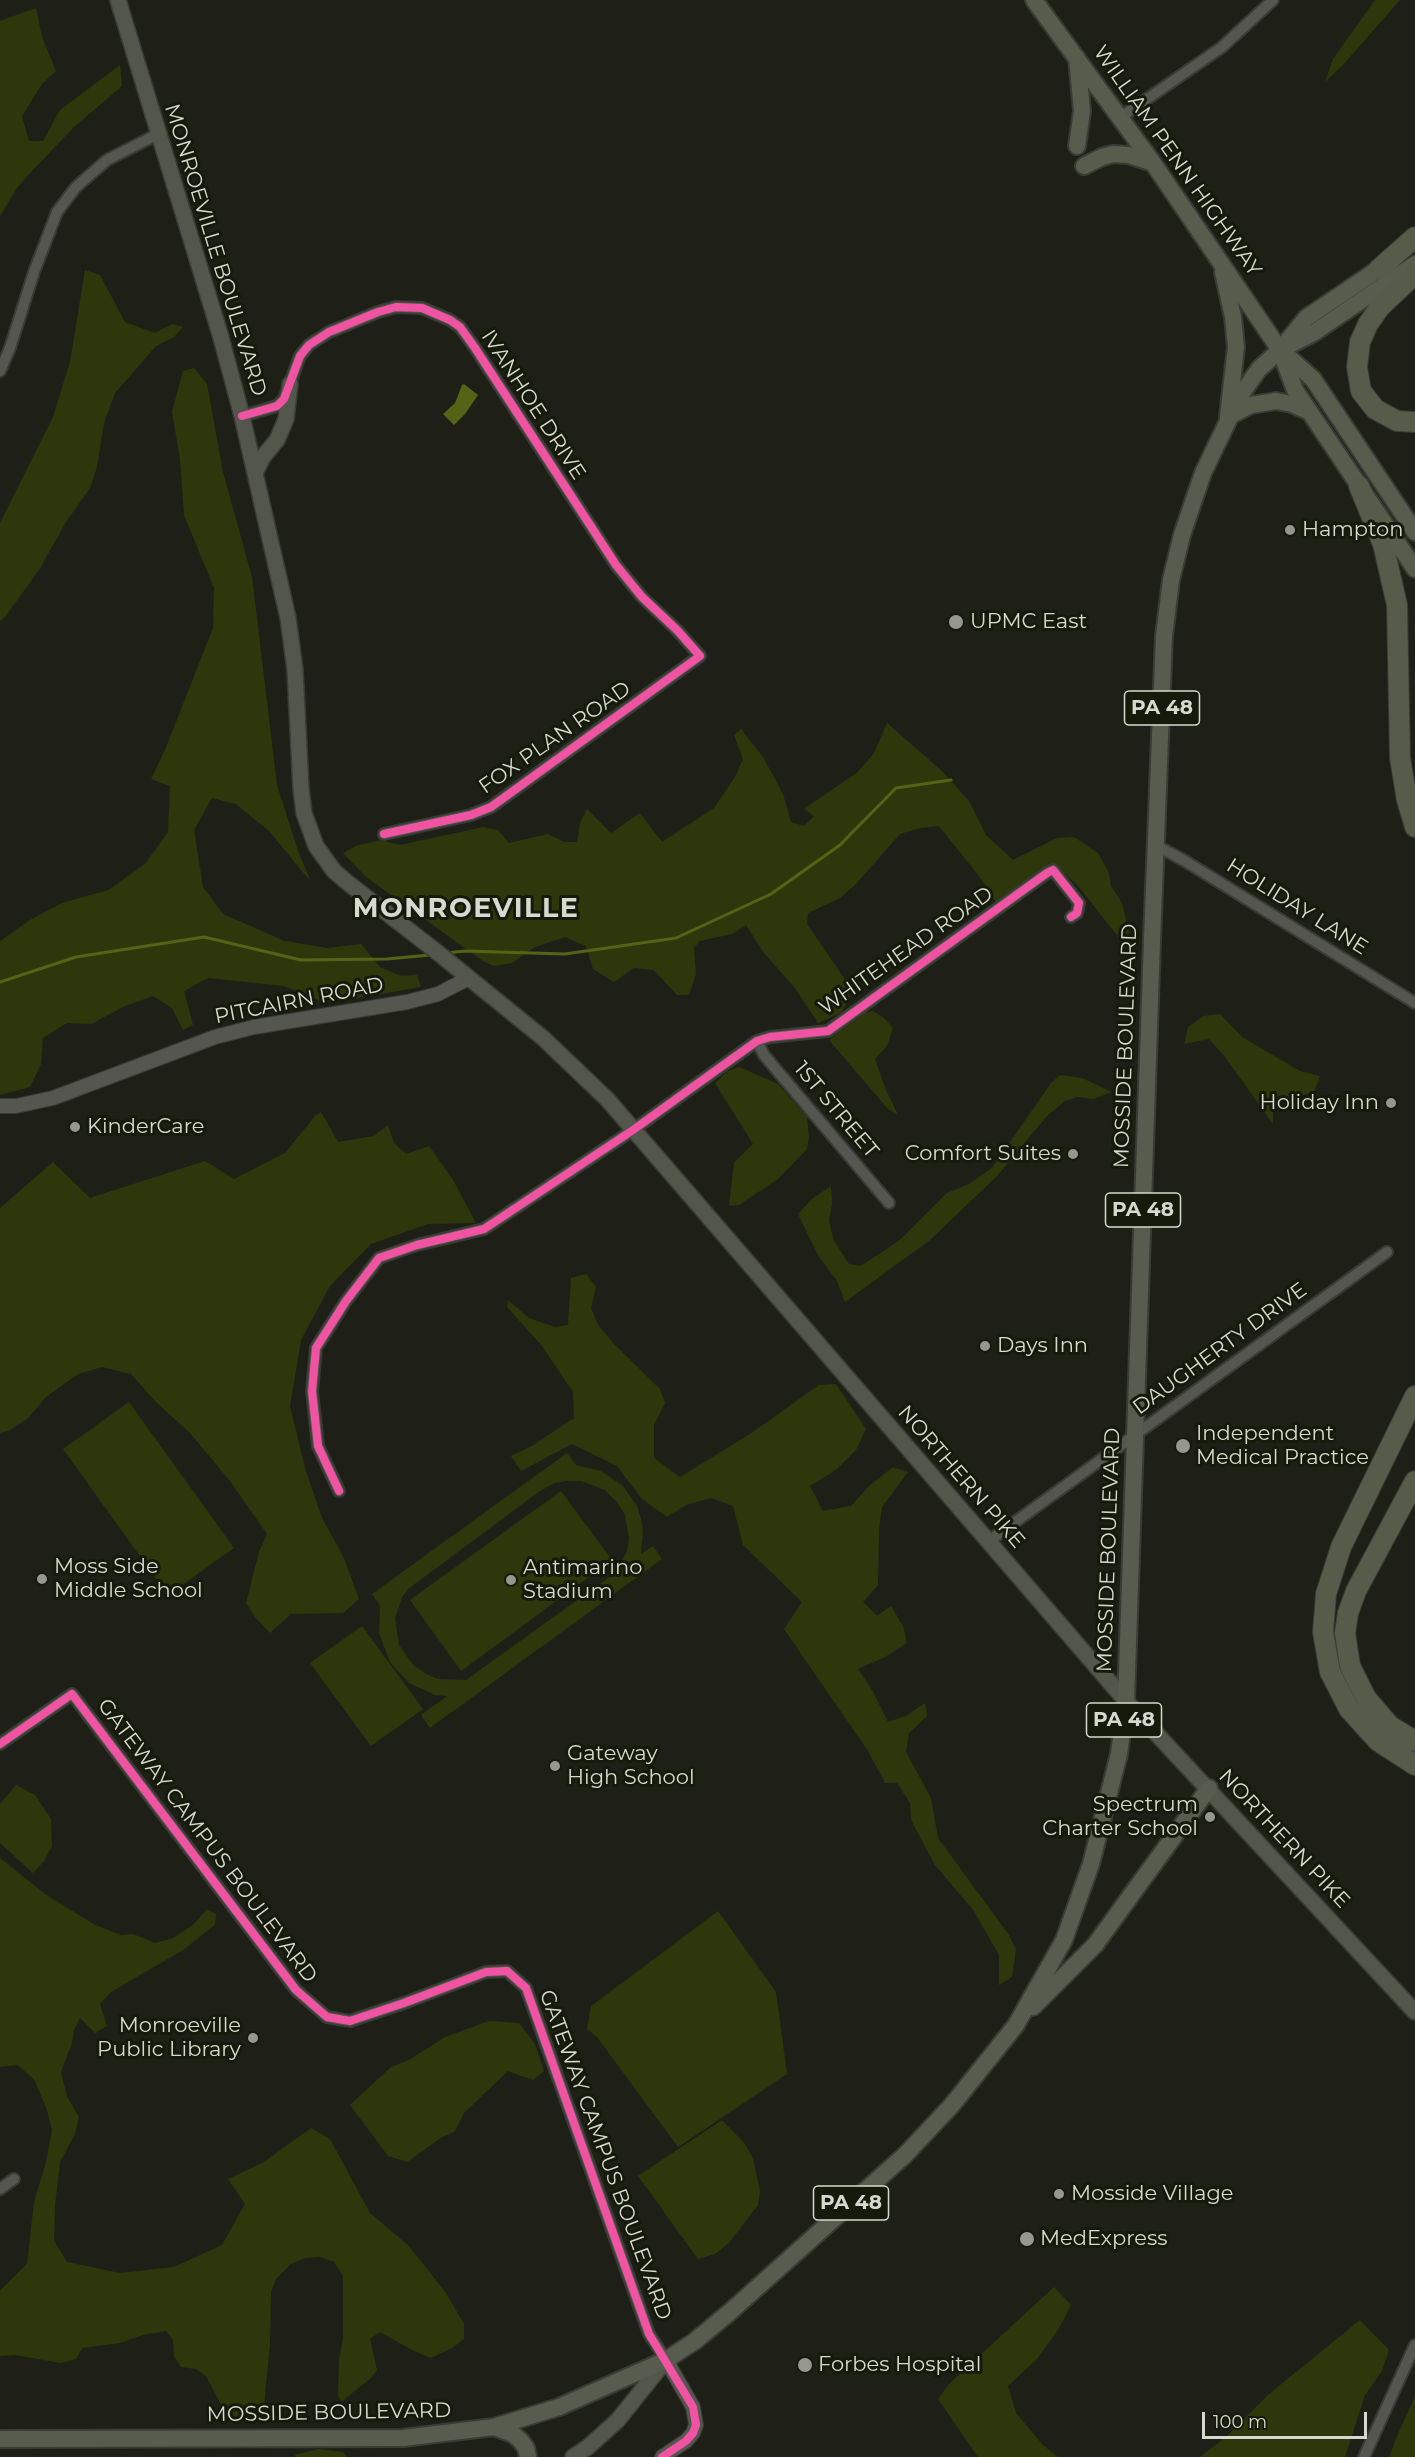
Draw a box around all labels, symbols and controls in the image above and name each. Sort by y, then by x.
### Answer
street label: WILLIAM PENN HIGHWAY [1088,41,1266,281]
street label: MONROEVILLE BOULEVARD [158,101,272,399]
street label: IVANHOE DRIVE [475,325,591,485]
place label: Hampton [1302,517,1403,543]
marker: Hampton [1283,523,1297,537]
place label: UPMC East [970,609,1087,635]
marker: UPMC East [947,613,965,631]
street label: FOX PLAN ROAD [474,676,636,800]
road number: PA 48 [1124,691,1200,725]
street label: HOLIDAY LANE [1222,853,1372,961]
street label: WHITEHEAD ROAD [814,881,998,1021]
district label: MONROEVILLE [353,893,579,925]
street label: MOSSIDE BOULEVARD [1109,923,1143,1169]
street label: PITCAIRN ROAD [212,972,386,1030]
street label: 1ST STREET [788,1057,884,1163]
place label: Holiday Inn [1260,1090,1379,1116]
marker: Holiday Inn [1384,1096,1398,1110]
place label: KinderCare [87,1114,205,1140]
marker: KinderCare [68,1120,82,1134]
place label: Comfort Suites [905,1141,1061,1167]
marker: Comfort Suites [1066,1147,1080,1161]
road number: PA 48 [1106,1193,1180,1227]
street label: DAUGHERTY DRIVE [1128,1278,1312,1420]
place label: Days Inn [997,1333,1088,1359]
marker: Days Inn [978,1339,992,1353]
street label: NORTHERN PIKE [892,1401,1030,1553]
place label: Independent Medical Practice [1196,1421,1369,1471]
street label: MOSSIDE BOULEVARD [1092,1427,1126,1673]
marker: Independent Medical Practice [1174,1437,1192,1455]
place label: Moss Side Middle School [54,1554,203,1604]
place label: Antimarino Stadium [523,1555,642,1605]
marker: Moss Side Middle School [35,1572,49,1586]
marker: Antimarino Stadium [504,1573,518,1587]
street label: GATEWAY CAMPUS BOULEVARD [92,1694,322,1988]
road number: PA 48 [1086,1703,1162,1737]
place label: Gateway High School [567,1741,695,1791]
marker: Gateway High School [548,1759,562,1773]
street label: NORTHERN PIKE [1213,1764,1355,1914]
place label: Spectrum Charter School [1042,1792,1198,1842]
marker: Spectrum Charter School [1203,1810,1217,1824]
street label: GATEWAY CAMPUS BOULEVARD [533,1987,677,2323]
place label: Monroeville Public Library [97,2013,241,2063]
marker: Monroeville Public Library [246,2031,260,2045]
place label: Mosside Village [1071,2181,1233,2207]
road number: PA 48 [814,2186,888,2220]
marker: Mosside Village [1052,2187,1066,2201]
place label: MedExpress [1040,2226,1167,2252]
marker: MedExpress [1018,2230,1036,2248]
place label: Forbes Hospital [818,2352,981,2378]
marker: Forbes Hospital [796,2356,814,2374]
street label: MOSSIDE BOULEVARD [207,2398,451,2428]
scale bar [1205,2400,1370,2438]
text: 100 m [1213,2411,1267,2433]

